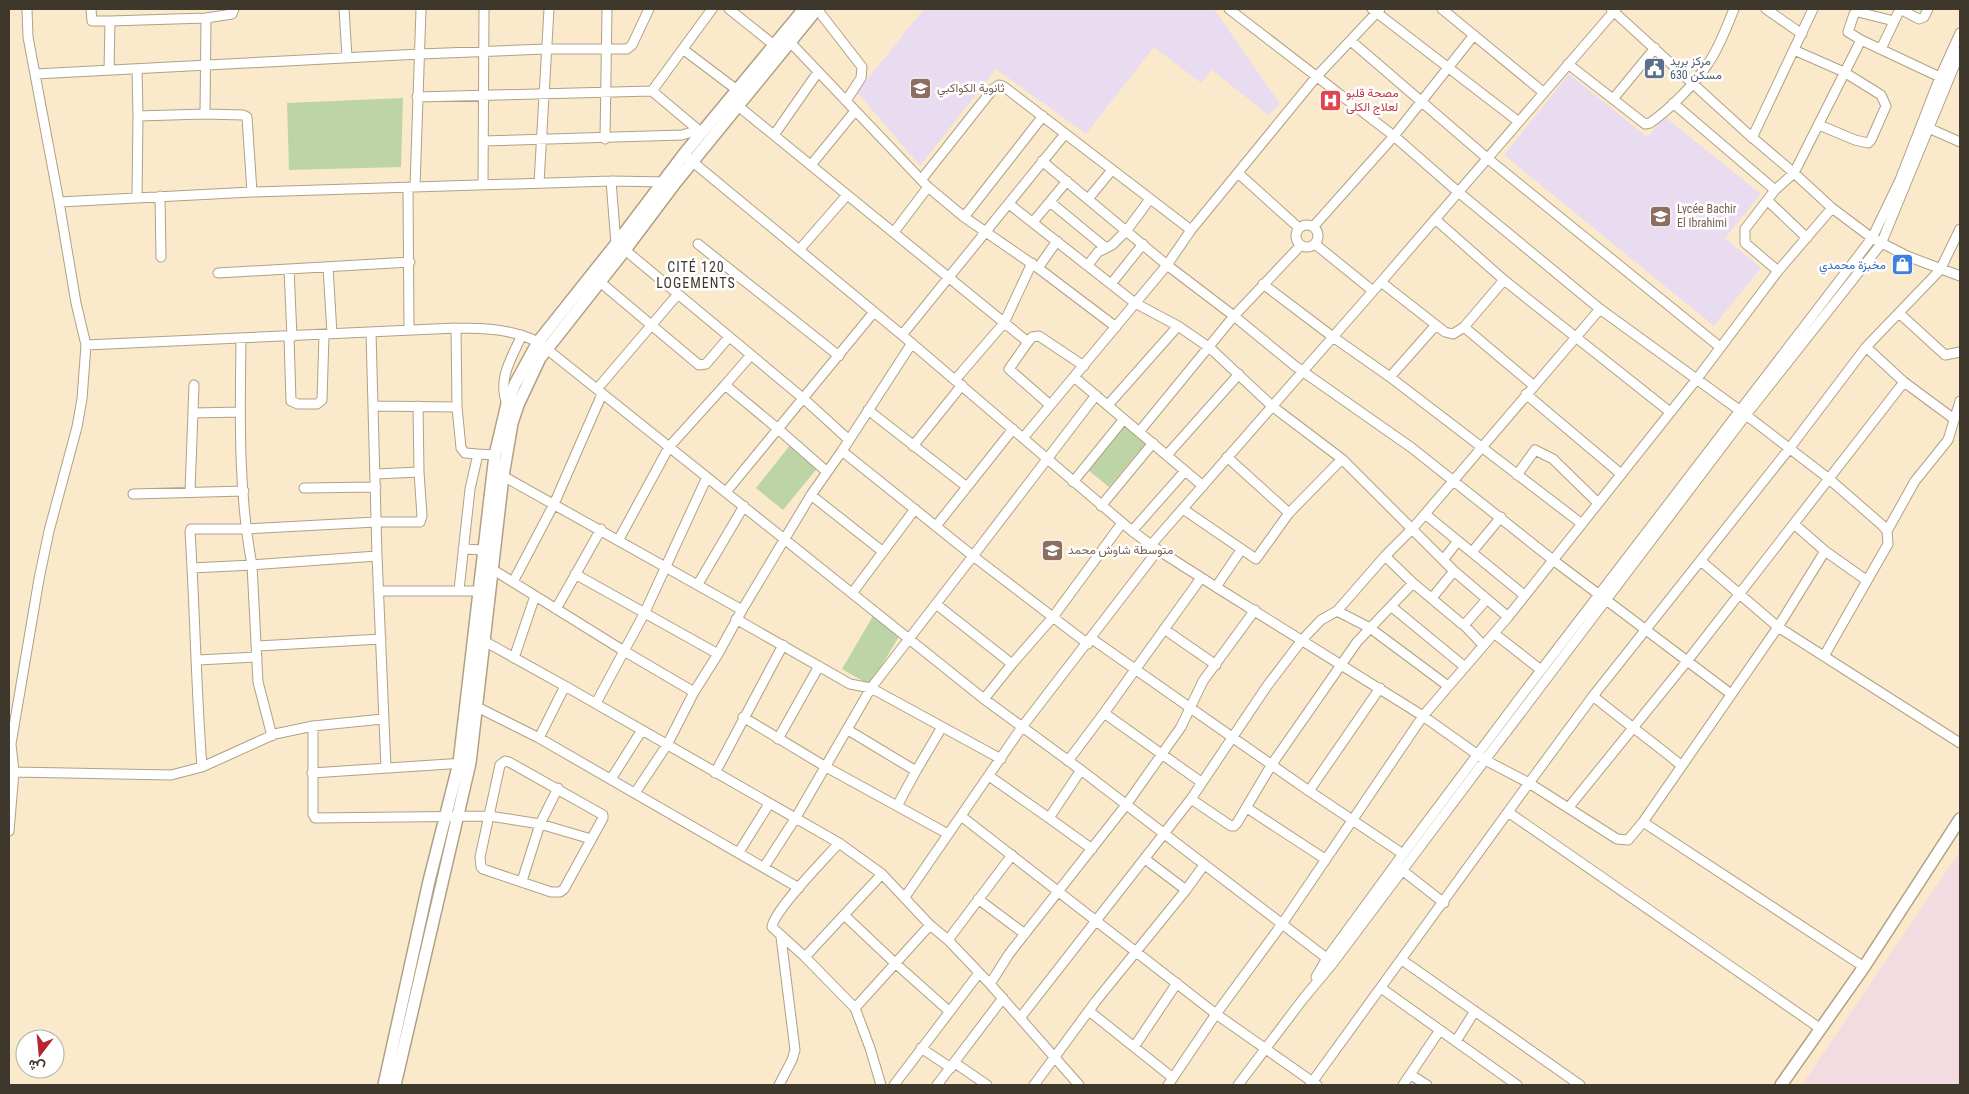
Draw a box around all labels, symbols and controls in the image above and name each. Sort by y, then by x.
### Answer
place label: مركز بريد 630 مسكن [1670,54,1722,83]
public building icon: مركز بريد 630 مسكن [1642,56,1666,80]
school or university icon: ثانوية الكواكبي [909,76,933,100]
place label: ثانوية الكواكبي [937,81,1004,98]
place label: مصحة قلبو لعلاج الكلى [1346,86,1399,116]
hospital icon: مصحة قلبو لعلاج الكلى [1318,88,1342,112]
place label: Lycée Bachir El Ibrahimi [1677,202,1737,230]
school or university icon: Lycée Bachir El Ibrahimi [1649,204,1673,228]
shop icon: مخبزة محمدي [1890,253,1914,277]
district label: CITÉ 120 LOGEMENTS [656,258,736,291]
place label: مخبزة محمدي [1819,258,1886,275]
school or university icon: متوسطة شاوش محمد [1040,538,1064,562]
place label: متوسطة شاوش محمد [1068,543,1173,558]
north arrow [15,1029,65,1079]
text: ش [26,1055,47,1077]

